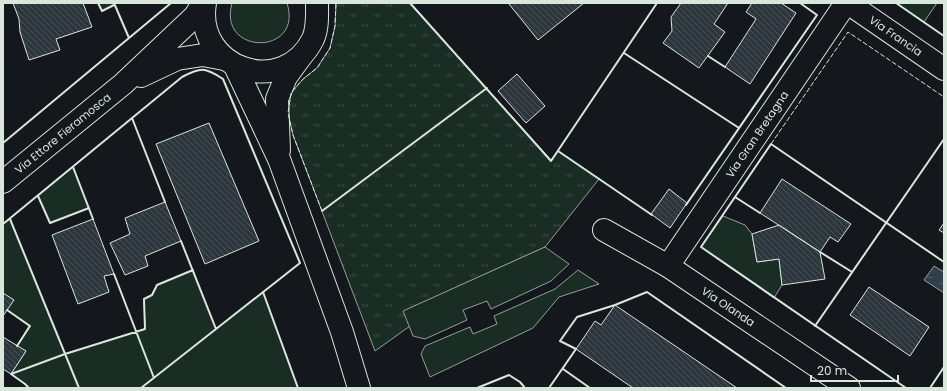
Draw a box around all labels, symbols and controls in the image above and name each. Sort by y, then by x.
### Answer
street label: Via Francia [866,12,926,60]
street label: Via Gran Bretagna [722,88,792,181]
street label: Via Ettore Fieramosca [11,89,114,177]
street label: Via Olanda [698,283,758,330]
scale bar [811,357,898,383]
text: 20 m [817,362,847,379]

